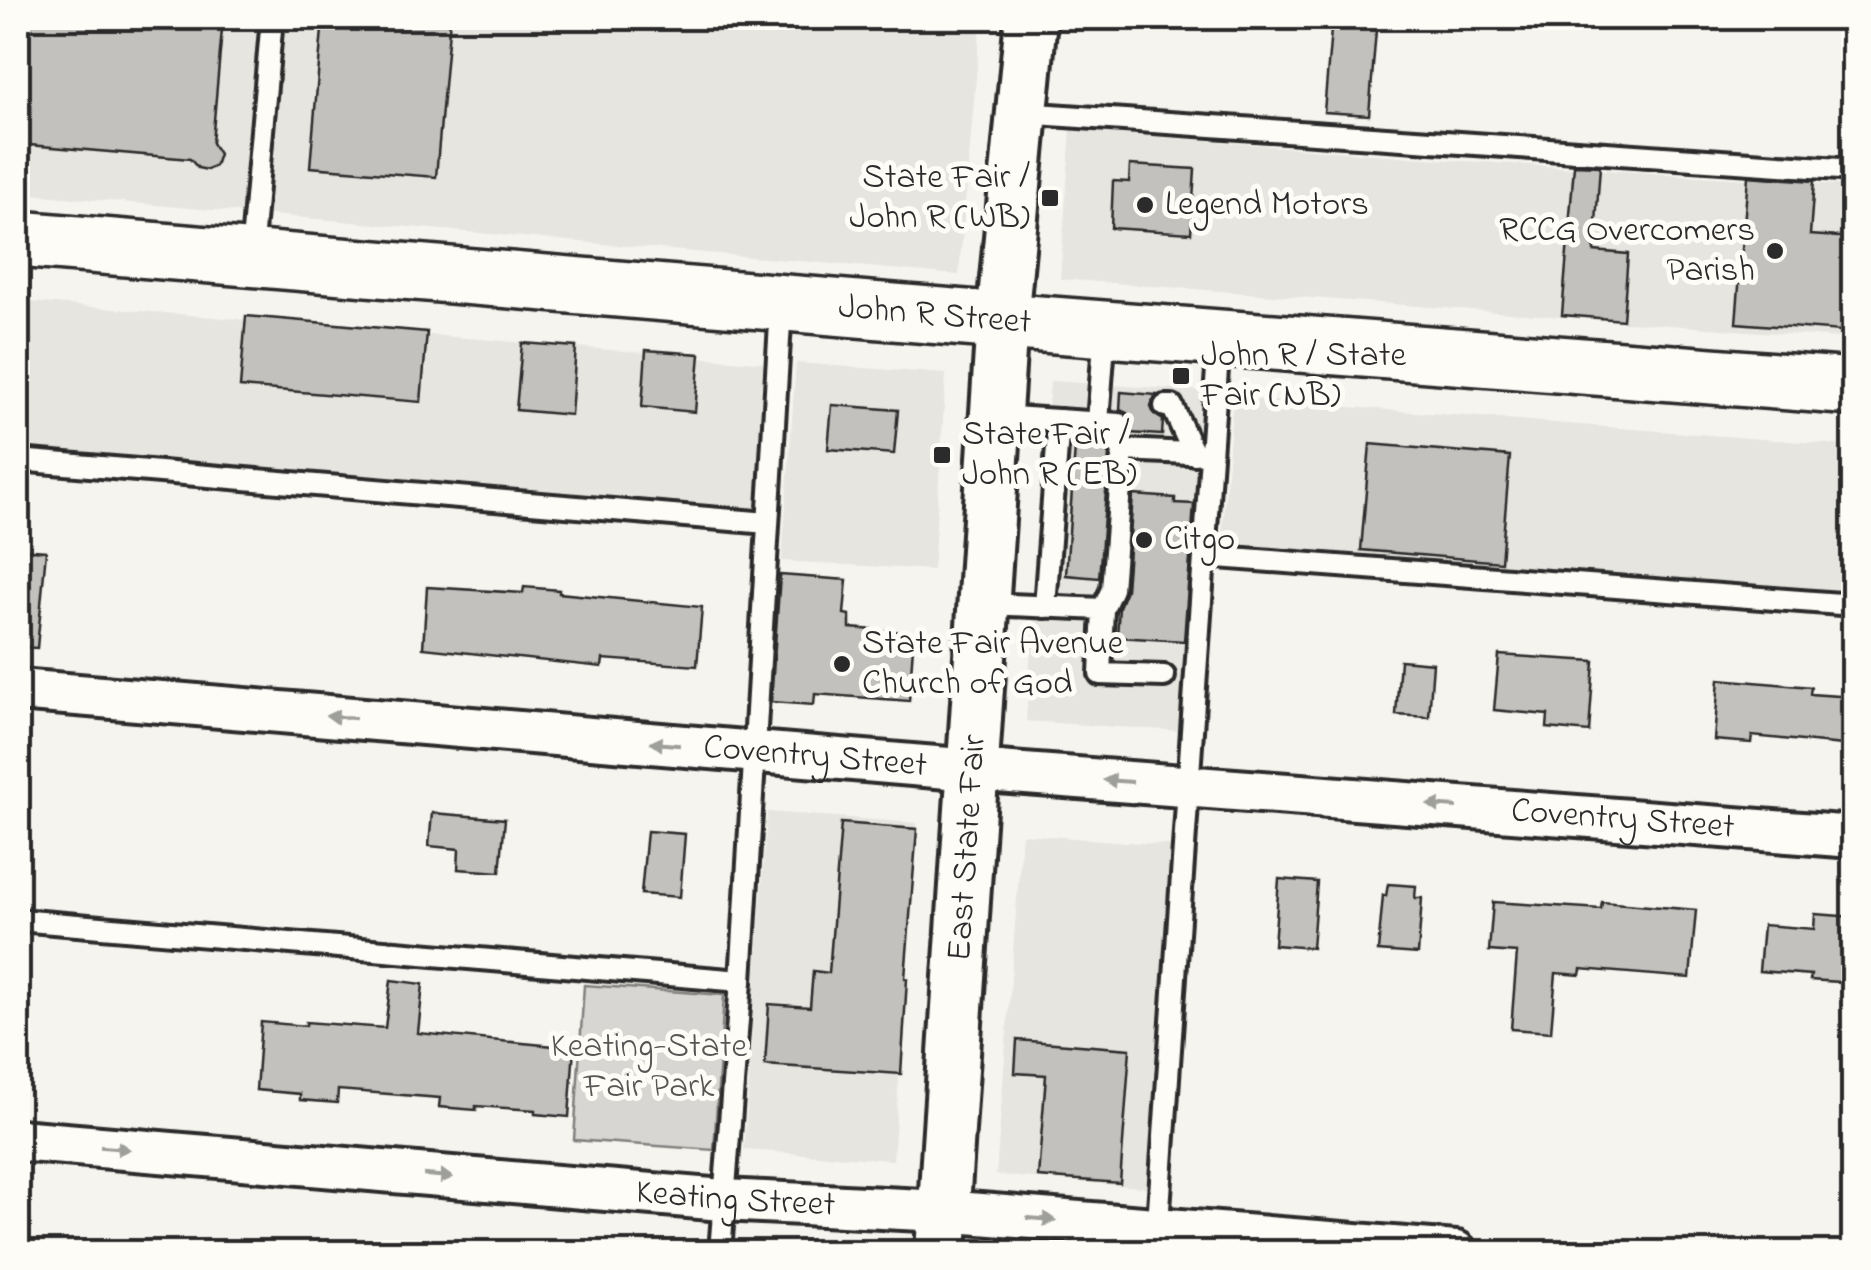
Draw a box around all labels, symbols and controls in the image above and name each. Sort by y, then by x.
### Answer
place label: State Fair / John R (WB) [849,153,1030,244]
place label: Legend Motors [1165,180,1369,231]
marker: State Fair / John R (WB) [1039,187,1061,209]
marker: Legend Motors [1134,194,1156,216]
place label: RCCG Overcomers Parish [1499,206,1755,297]
marker: RCCG Overcomers Parish [1764,240,1786,262]
street label: John R Street [836,282,1033,349]
place label: John R / State Fair (NB) [1200,331,1406,422]
marker: John R / State Fair (NB) [1170,365,1192,387]
place label: State Fair / John R (EB) [962,410,1137,501]
marker: State Fair / John R (EB) [931,444,953,466]
place label: Citgo [1164,515,1235,566]
marker: Citgo [1133,529,1155,551]
place label: State Fair Avenue Church of God [862,619,1124,710]
marker: State Fair Avenue Church of God [831,653,853,675]
one-way arrow [325,709,357,725]
street label: Coventry Street [701,722,929,792]
street label: East State Fair [935,733,1000,963]
one-way arrow [649,736,681,752]
one-way arrow [1102,773,1134,789]
street label: Coventry Street [1509,786,1737,853]
one-way arrow [1426,797,1458,813]
park label: Keating-State Fair Park [551,1022,747,1113]
one-way arrow [99,1141,131,1157]
street label: Keating Street [634,1167,837,1231]
one-way arrow [423,1168,455,1184]
one-way arrow [1025,1212,1057,1228]

